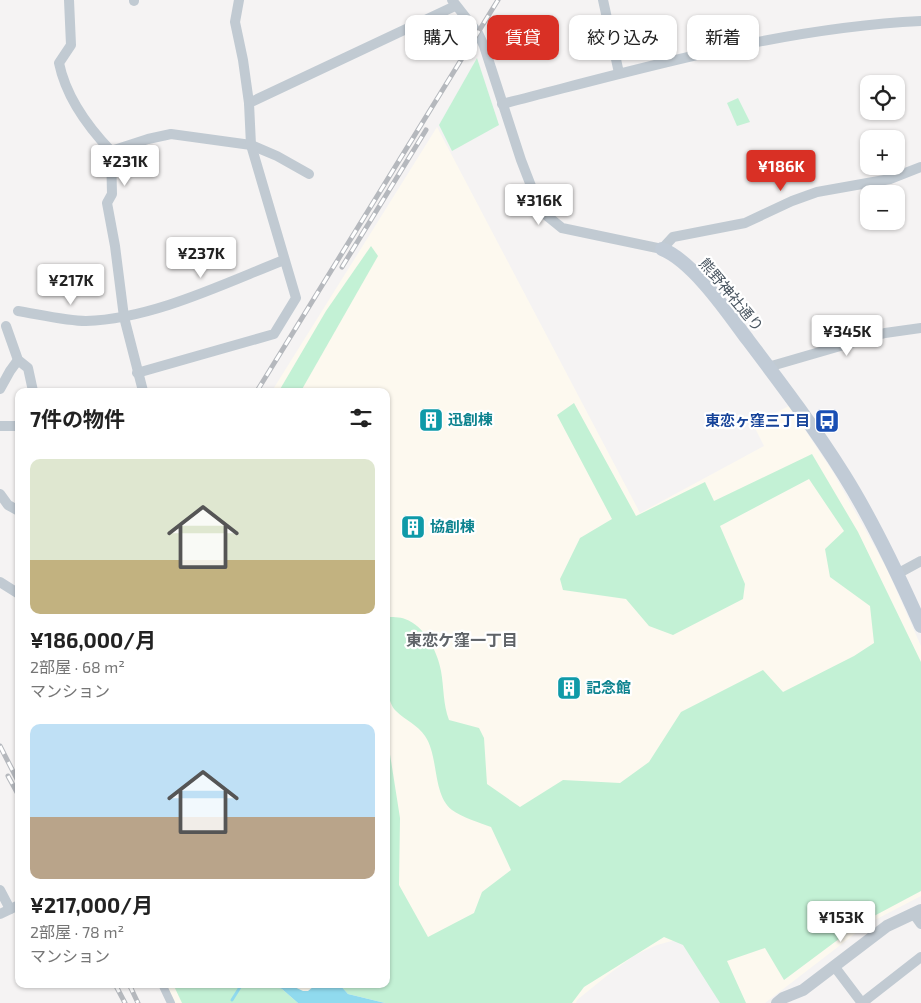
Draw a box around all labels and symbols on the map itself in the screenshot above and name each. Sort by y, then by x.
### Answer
pin: ¥231K [90,144,160,187]
pin: ¥186K [746,150,816,192]
pin: ¥316K [504,184,574,226]
pin: ¥237K [166,236,236,279]
street label: 熊野神社通り [696,254,768,335]
pin: ¥217K [36,264,106,306]
pin: ¥345K [812,314,882,357]
building icon: 迅創棟 [418,407,444,433]
bus stop icon: 東恋ヶ窪三丁目 [814,408,840,434]
place label: 迅創棟 [448,410,493,428]
place label: 東恋ヶ窪三丁目 [705,411,810,429]
building icon: 協創棟 [400,514,426,540]
place label: 協創棟 [430,517,475,535]
district label: 東恋ケ窪一丁目 [406,630,518,649]
building icon: 記念館 [556,675,582,701]
place label: 記念館 [586,678,631,696]
pin: ¥153K [806,900,876,943]

